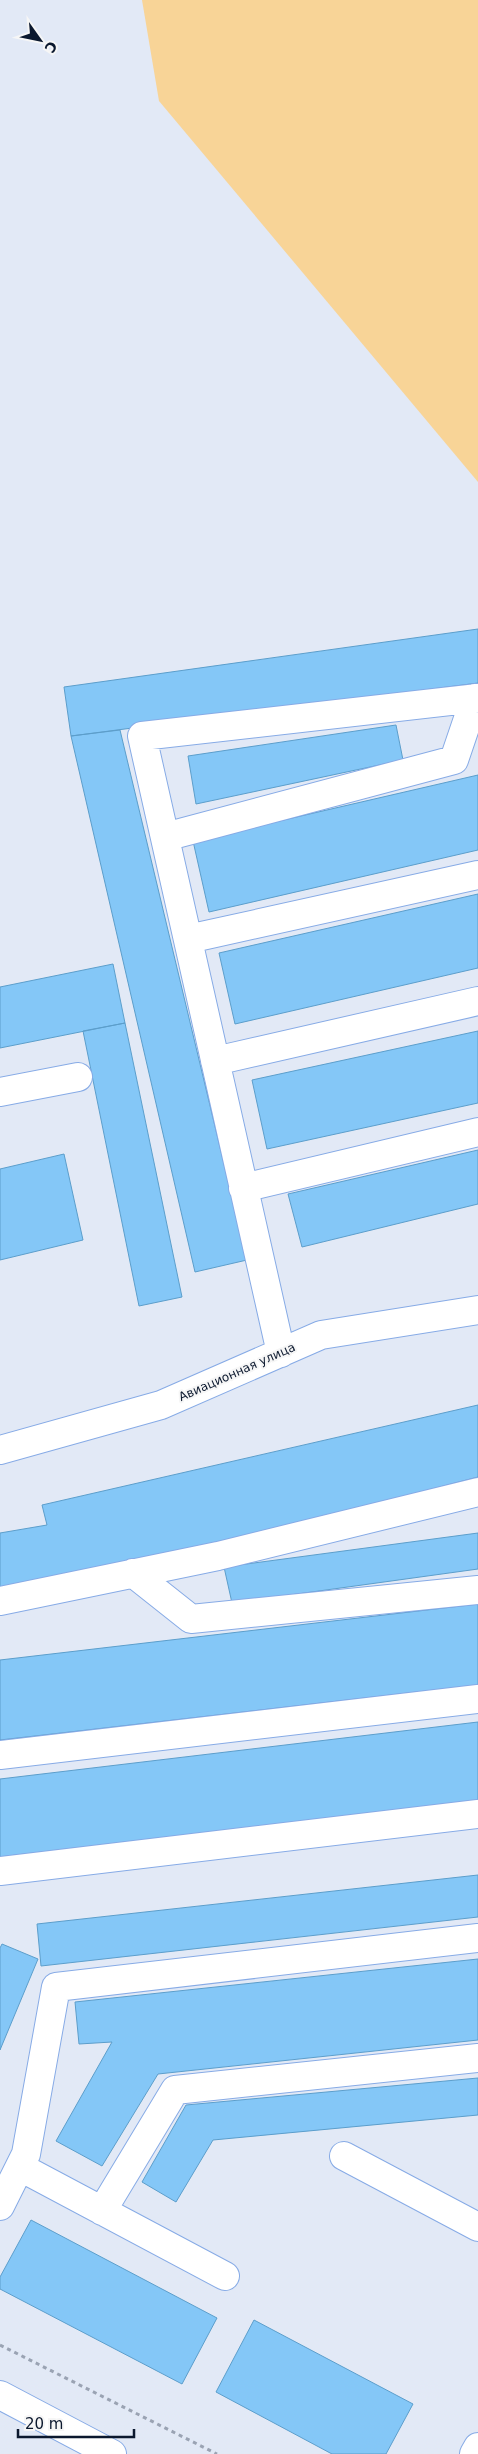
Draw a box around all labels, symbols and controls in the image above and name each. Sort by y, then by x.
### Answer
north arrow [15,15,65,65]
text: С [41,38,60,56]
street label: Авиационная улица [177,1340,297,1404]
scale bar [18,2406,134,2438]
text: 20 m [25,2415,63,2433]

